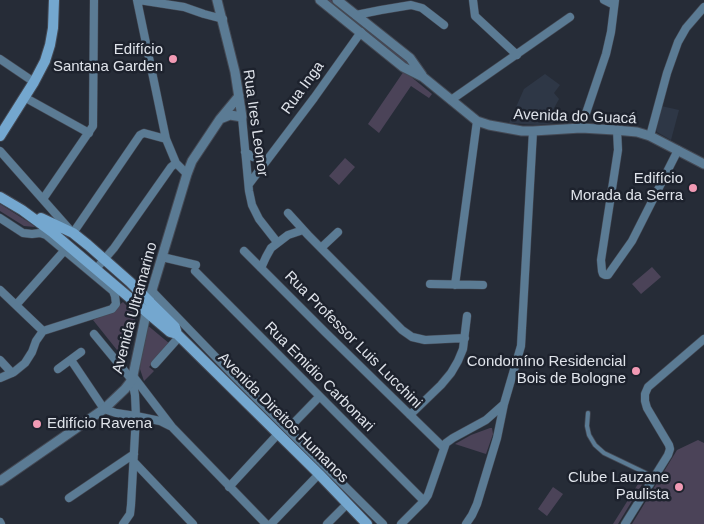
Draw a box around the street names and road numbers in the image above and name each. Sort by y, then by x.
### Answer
street label: Rua Inga [278,58,328,118]
street label: Rua Ires Leonor [239,68,271,178]
street label: Avenida do Guacá [513,106,637,128]
street label: Avenida Ultramarino [109,240,161,376]
street label: Rua Professor Luis Lucchini [281,268,425,412]
street label: Rua Emidio Carbonari [260,318,378,436]
street label: Avenida Direitos Humanos [214,349,352,487]

